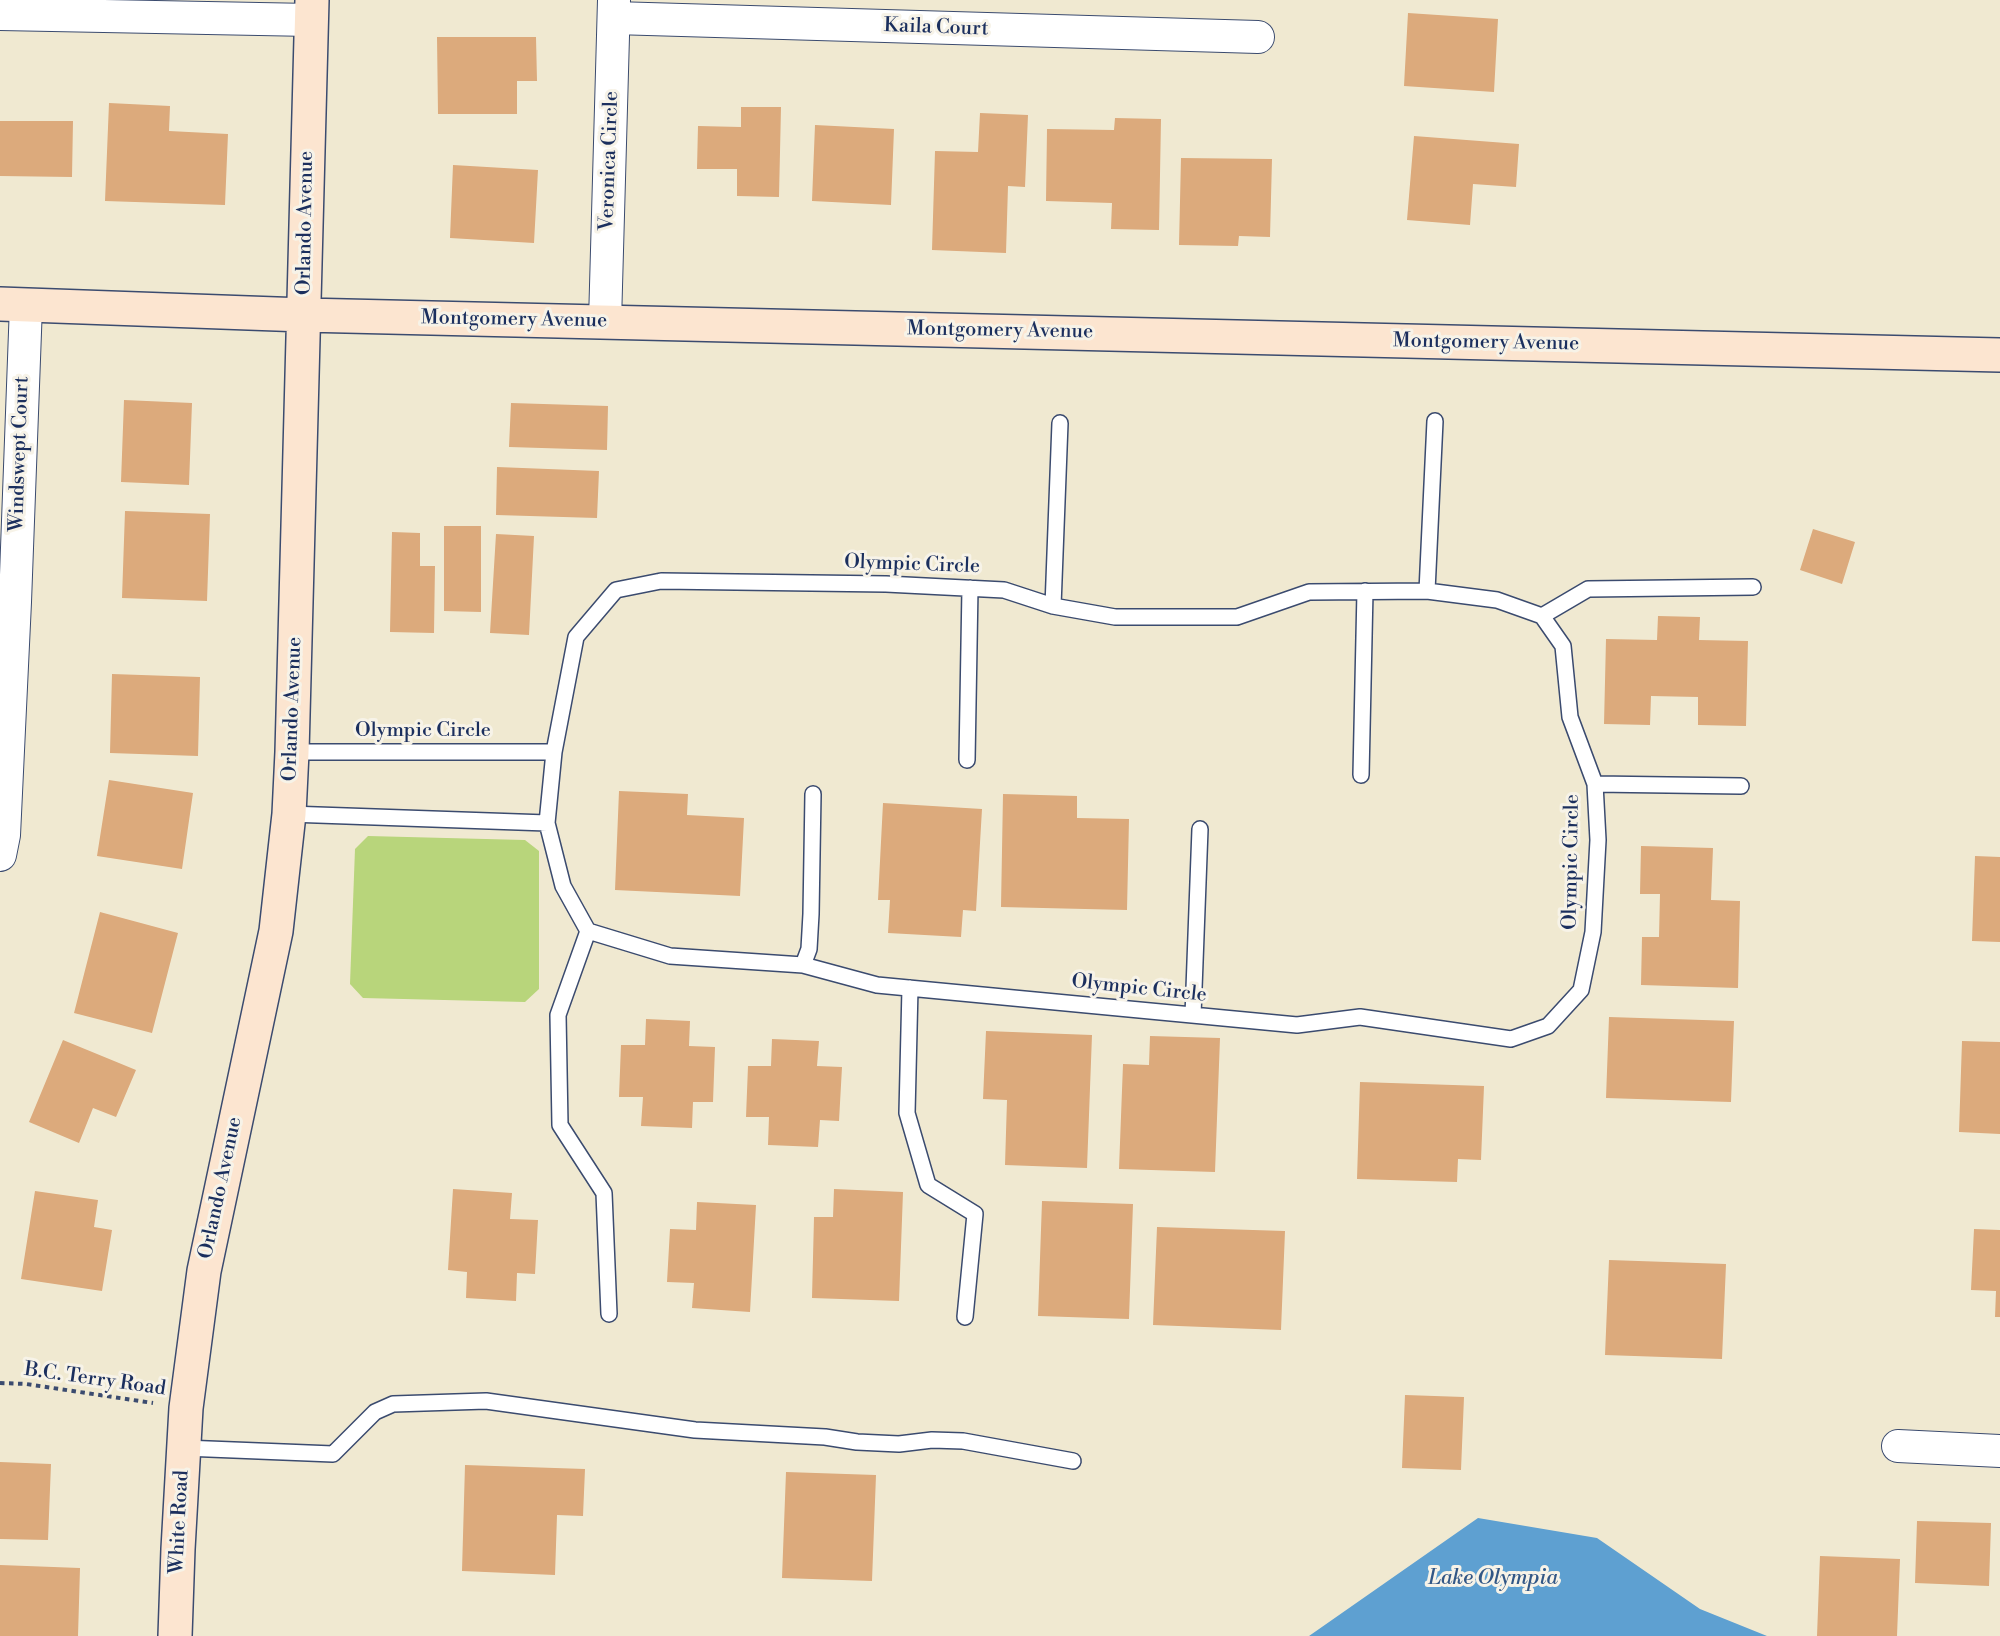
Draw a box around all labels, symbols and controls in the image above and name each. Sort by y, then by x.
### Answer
street label: Kaila Court [883,14,989,42]
street label: Veronica Circle [596,91,624,231]
street label: Orlando Avenue [293,151,319,295]
street label: Montgomery Avenue [421,306,607,334]
street label: Montgomery Avenue [907,317,1093,345]
street label: Montgomery Avenue [1393,329,1579,357]
street label: Windswept Court [5,376,35,532]
street label: Olympic Circle [844,551,980,579]
street label: Orlando Avenue [278,636,308,782]
street label: Olympic Circle [355,719,491,743]
street label: Olympic Circle [1559,794,1585,930]
street label: Olympic Circle [1070,970,1208,1008]
street label: Orlando Avenue [194,1115,248,1261]
street label: B.C. Terry Road [23,1358,167,1402]
street label: White Road [165,1469,195,1575]
water label: Lake Olympia [1428,1566,1558,1592]

